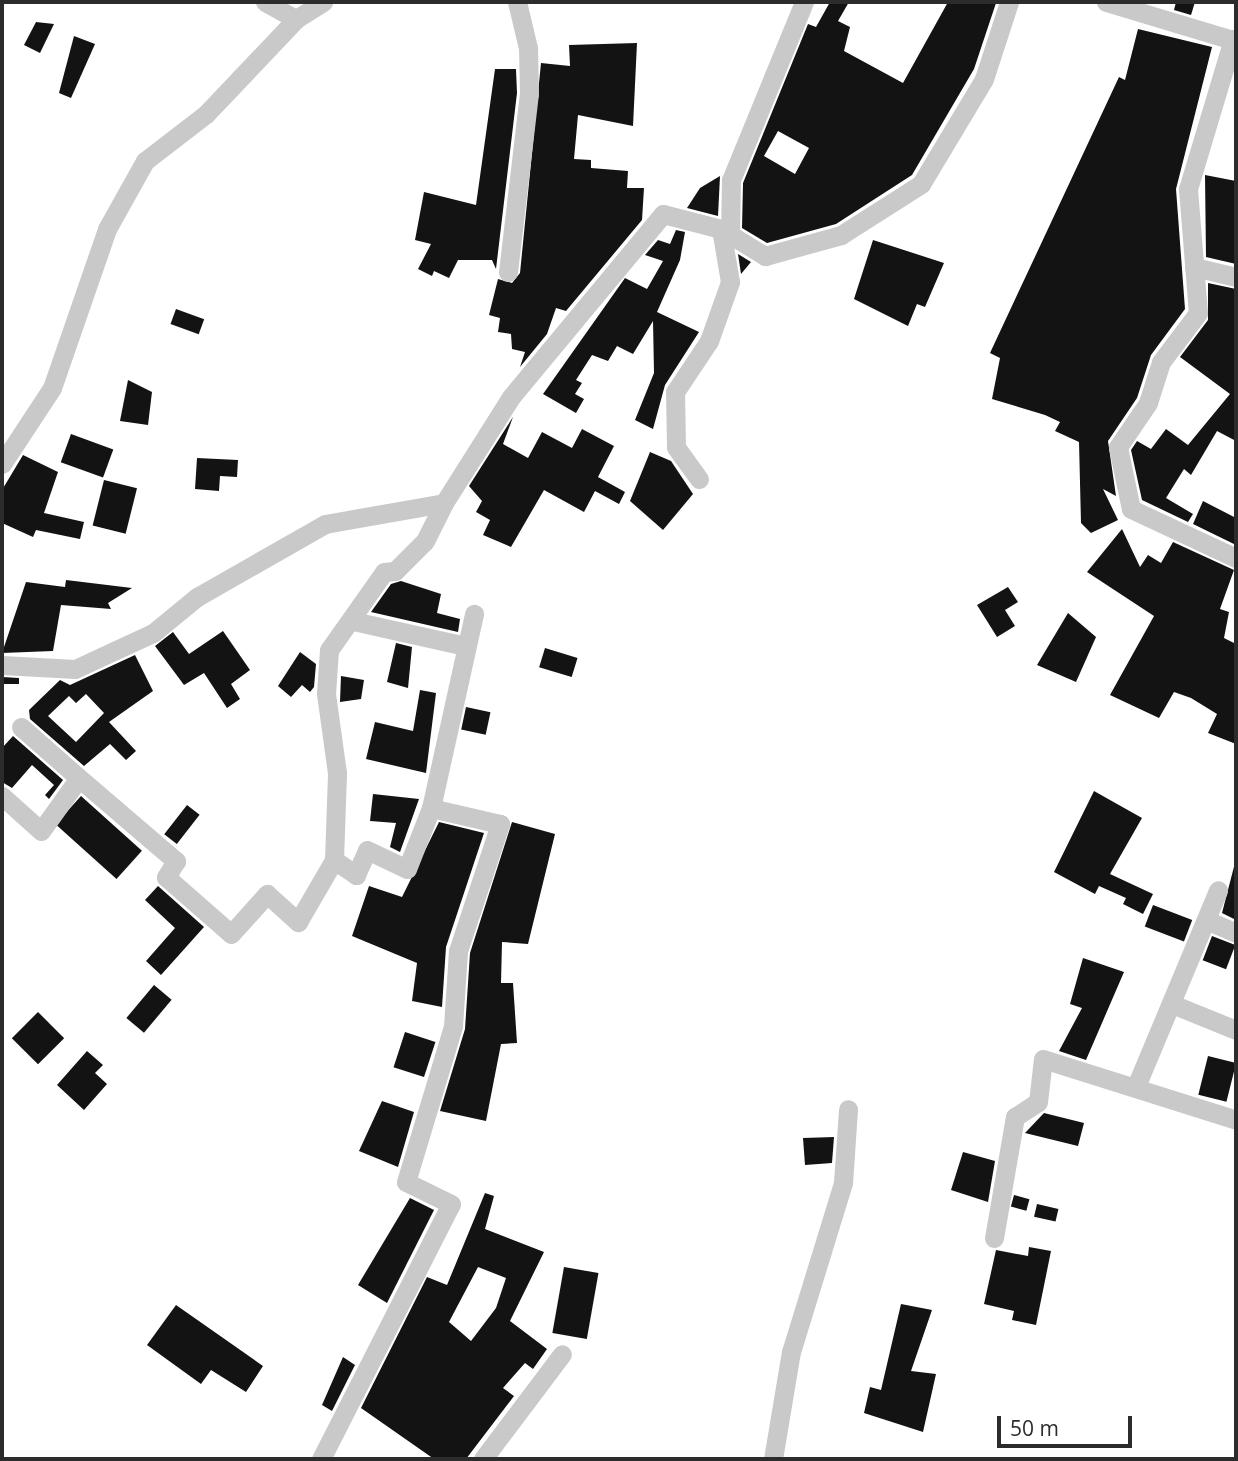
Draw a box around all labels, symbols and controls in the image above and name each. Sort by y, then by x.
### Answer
scale bar [1000,1402,1135,1446]
text: 50 m [1010,1414,1059,1442]

